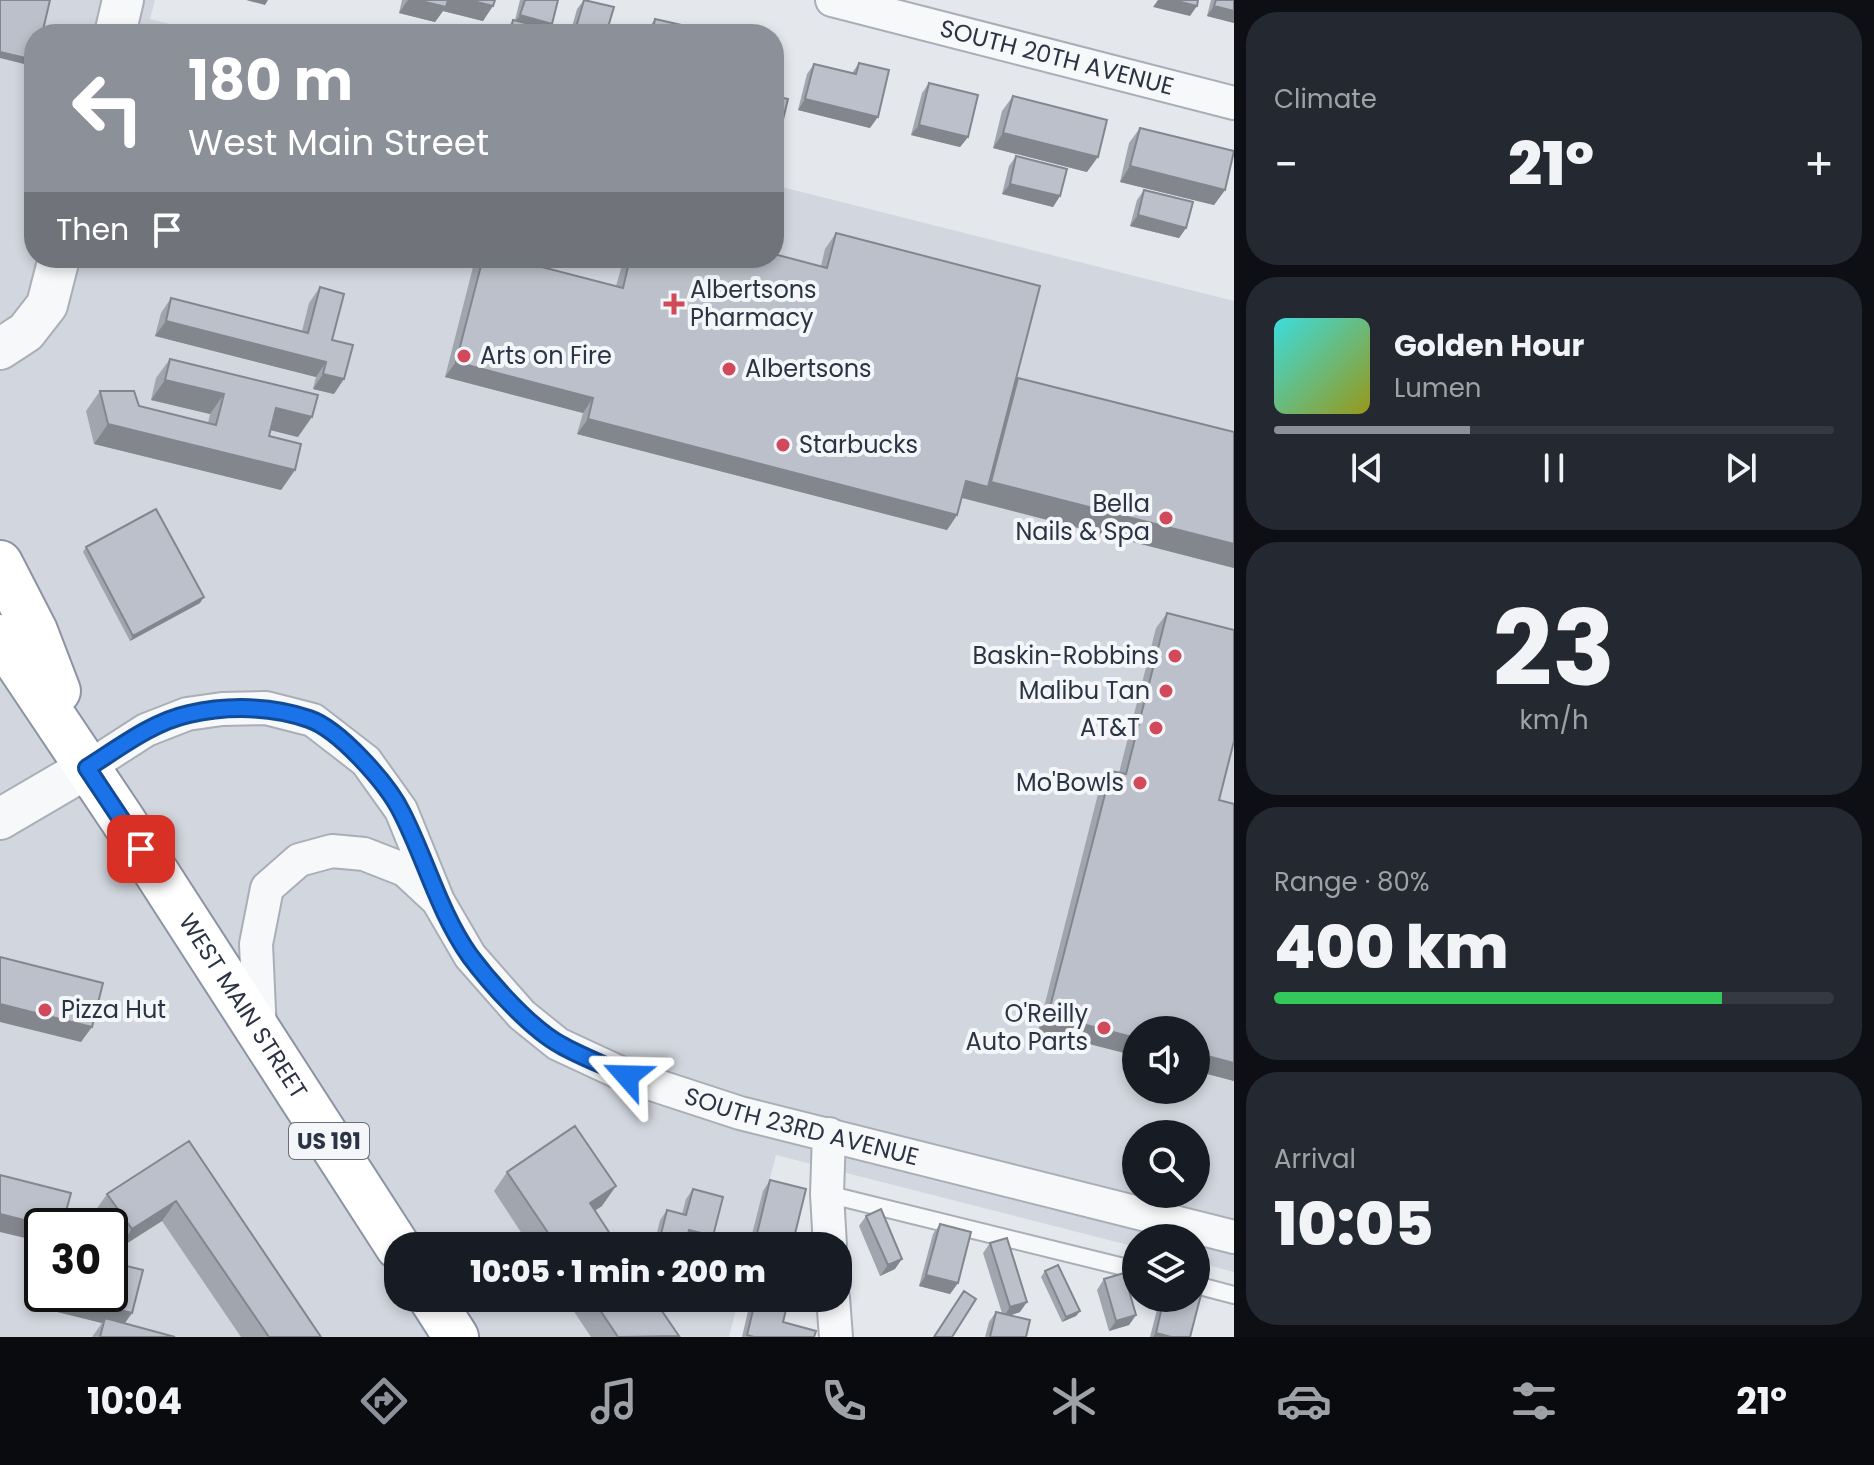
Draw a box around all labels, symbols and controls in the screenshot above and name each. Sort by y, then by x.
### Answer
street label: SOUTH 20TH AVENUE [936,11,1177,103]
text: 180 m [188,41,353,120]
icon: left [56,56,160,160]
text: Climate [1274,81,1377,117]
text: West Main Street [188,117,489,168]
text: 21° [1508,122,1594,206]
text: − [1274,134,1298,195]
text: + [1804,134,1834,195]
text: Then [56,208,129,251]
icon: arrive [145,208,189,252]
place label: Albertsons Pharmacy [690,273,817,334]
marker: Albertsons Pharmacy [665,295,683,313]
text: Golden Hour [1394,324,1584,367]
place label: Arts on Fire [480,339,612,372]
marker: Arts on Fire [455,347,473,365]
place label: Albertsons [745,352,872,385]
marker: Albertsons [720,360,738,378]
text: Lumen [1394,370,1481,406]
place label: Starbucks [799,428,918,461]
marker: Starbucks [774,436,792,454]
icon: previous [1345,446,1389,490]
icon: pause [1532,446,1576,490]
icon: next [1719,446,1763,490]
place label: Bella Nails & Spa [1015,487,1150,548]
marker: Bella Nails & Spa [1157,509,1175,527]
text: 23 [1493,576,1615,721]
place label: Baskin-Robbins [972,639,1159,672]
marker: Baskin-Robbins [1166,647,1184,665]
place label: Malibu Tan [1019,674,1150,707]
marker: Malibu Tan [1157,682,1175,700]
text: km/h [1519,702,1589,738]
place label: AT&T [1080,711,1140,744]
marker: AT&T [1147,719,1165,737]
place label: Mo'Bowls [1016,766,1124,799]
marker: Mo'Bowls [1131,774,1149,792]
pin [107,815,175,883]
icon: arrive [119,827,163,871]
text: Range · 80% [1274,864,1430,900]
text: 400 km [1274,905,1509,989]
street label: WEST MAIN STREET [171,907,315,1105]
place label: Pizza Hut [61,993,166,1026]
place label: O'Reilly Auto Parts [966,997,1088,1058]
marker: Pizza Hut [36,1001,54,1019]
map controls [1122,1016,1210,1312]
button: sound [1122,1016,1210,1104]
marker: O'Reilly Auto Parts [1095,1019,1113,1037]
position arrow [585,1034,669,1118]
street label: SOUTH 23RD AVENUE [680,1079,922,1173]
button: search [1122,1120,1210,1208]
road number: US 191 [289,1123,369,1159]
text: Arrival [1274,1141,1356,1177]
text: 10:05 [1274,1182,1433,1266]
speed limit sign: 30 [24,1208,128,1312]
button: layers [1122,1224,1210,1312]
text: 10:05 · 1 min · 200 m [470,1250,766,1293]
icon: directions [356,1373,412,1429]
icon: music [586,1373,642,1429]
icon: phone [816,1373,872,1429]
icon: climate [1046,1373,1102,1429]
icon: car [1276,1373,1332,1429]
icon: filters [1506,1373,1562,1429]
text: 10:04 [87,1376,182,1427]
text: 21° [1736,1376,1787,1427]

